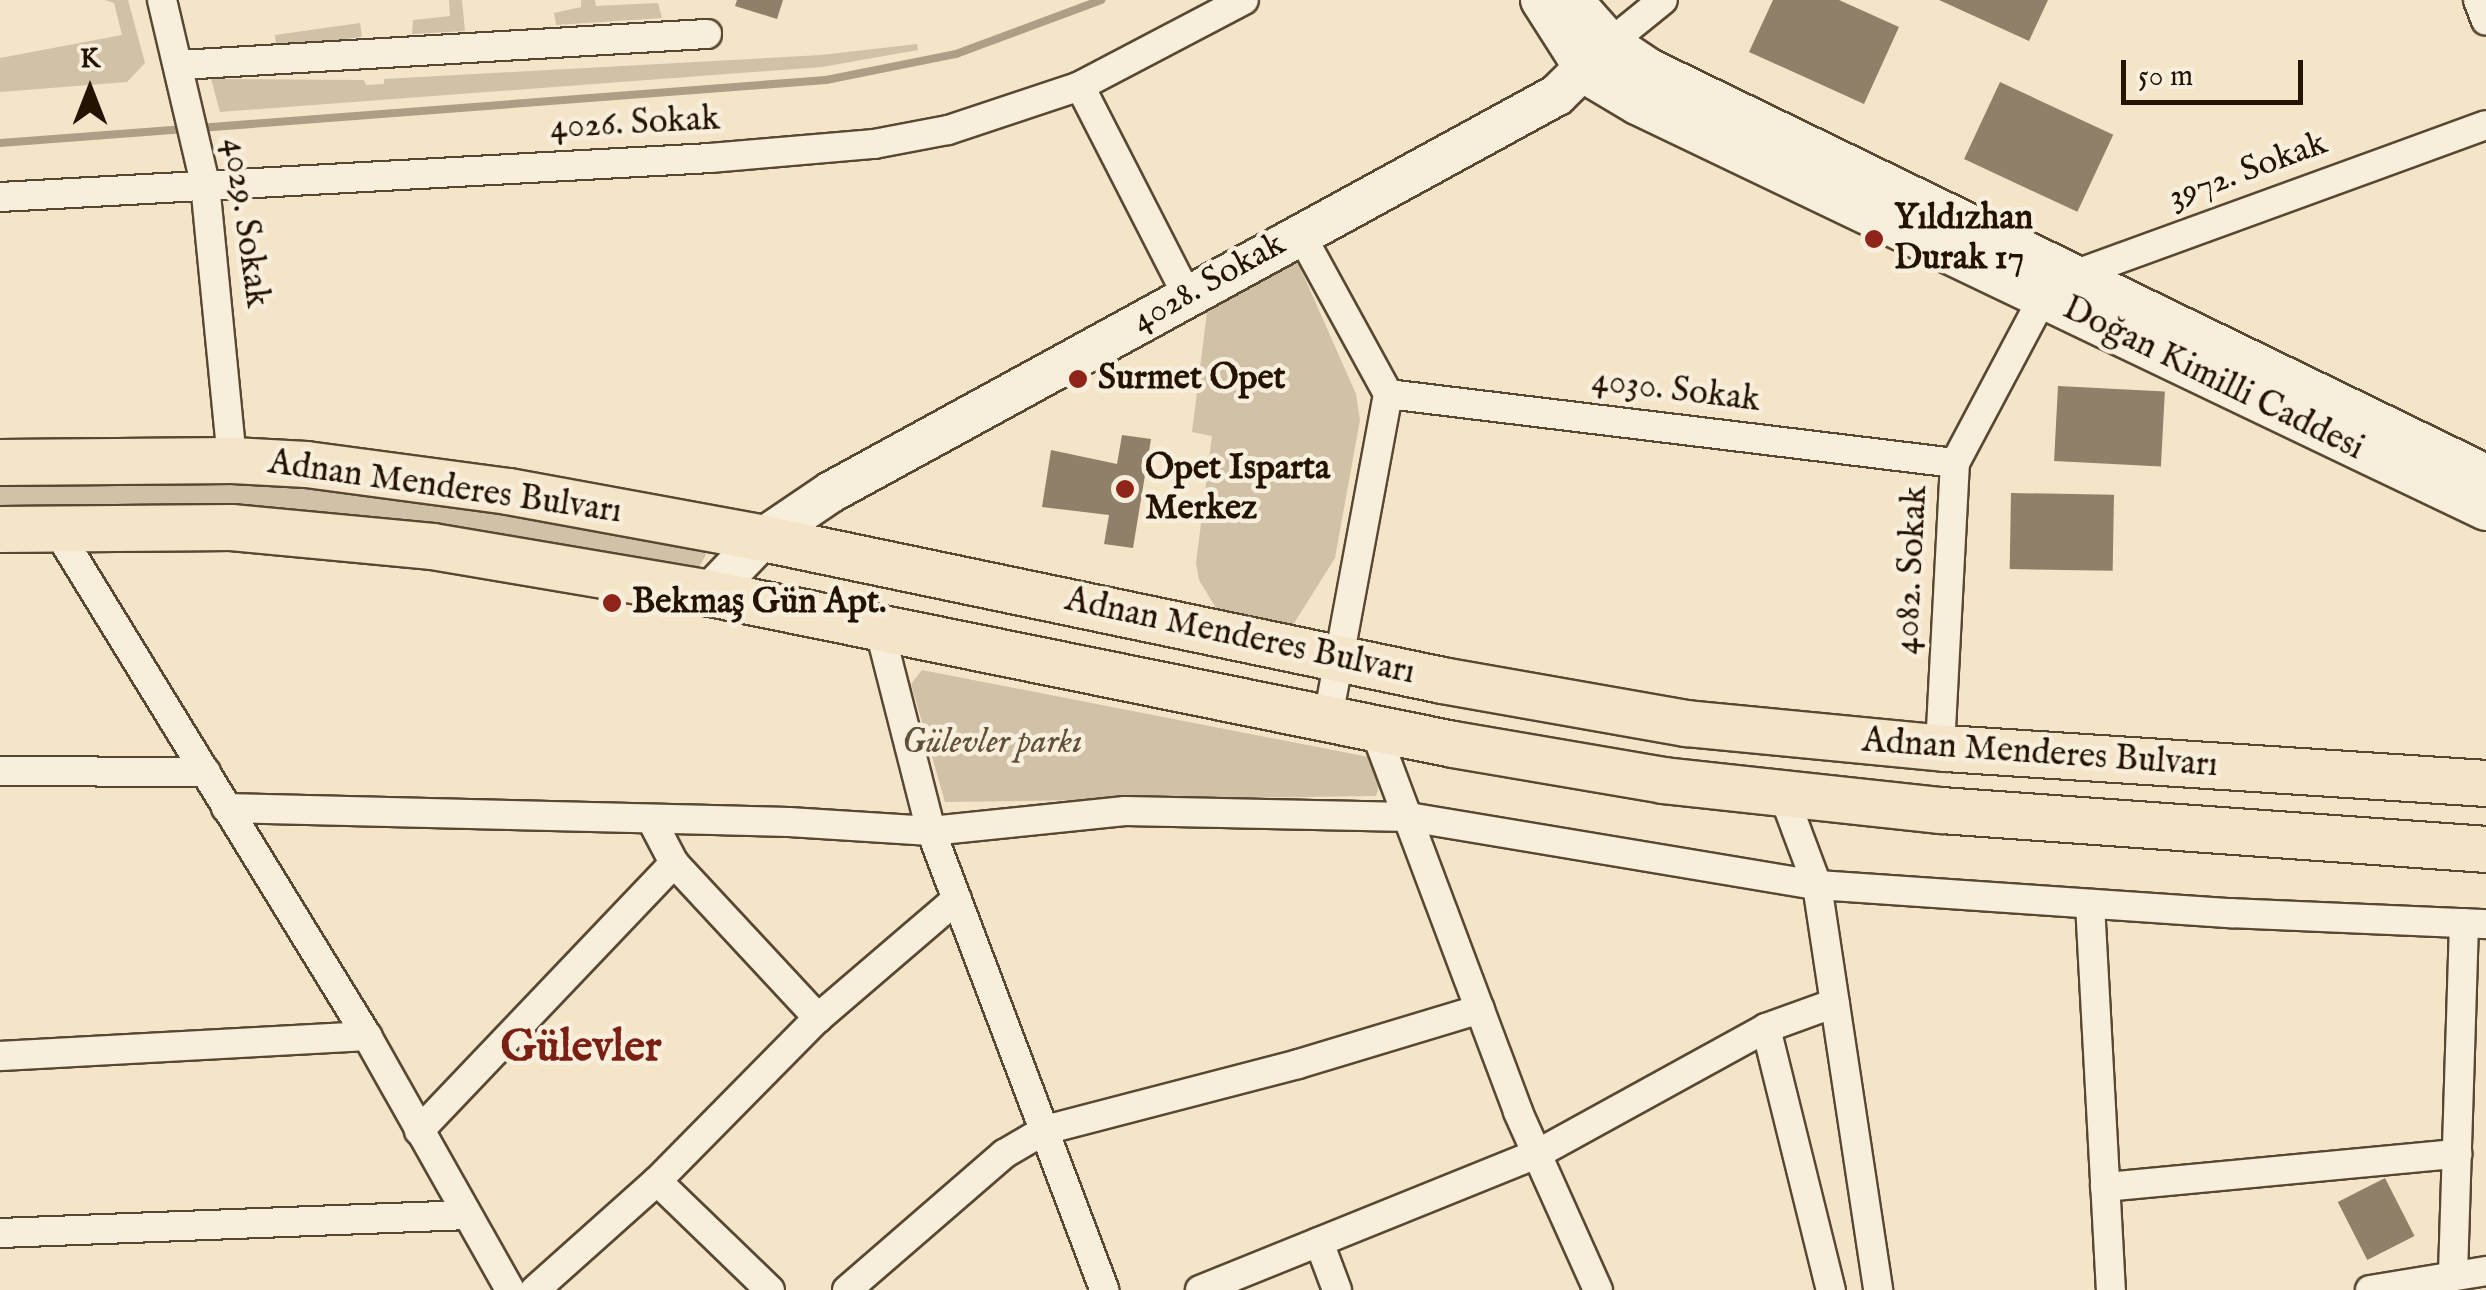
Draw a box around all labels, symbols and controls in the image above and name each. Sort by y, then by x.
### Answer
north arrow [40,40,140,140]
scale bar [2126,40,2308,102]
text: K [80,42,100,77]
text: 50 m [2138,58,2193,96]
street label: 4026. Sokak [549,99,721,149]
street label: 3972. Sokak [2163,123,2333,219]
street label: 4029. Sokak [212,136,278,310]
place label: Yıldızhan Durak 17 [1894,198,2033,280]
street label: 4028. Sokak [1125,224,1293,342]
marker: Yıldızhan Durak 17 [1863,228,1885,250]
street label: Doğan Kimilli Caddesi [2056,288,2370,470]
place label: Surmet Opet [1098,358,1286,400]
street label: 4030. Sokak [1590,360,1762,422]
marker: Surmet Opet [1067,368,1089,390]
street label: Adnan Menderes Bulvarı [266,442,624,534]
place label: Opet Isparta Merkez [1145,448,1330,530]
marker: Opet Isparta Merkez [1114,478,1136,500]
street label: 4082. Sokak [1887,485,1937,655]
street label: Adnan Menderes Bulvarı [1061,579,1419,695]
place label: Bekmaş Gün Apt. [632,582,886,624]
marker: Bekmaş Gün Apt. [601,592,623,614]
street label: Adnan Menderes Bulvarı [1861,721,2219,787]
park label: Gülevler parkı [902,722,1082,764]
district label: Gülevler [501,1021,661,1075]

